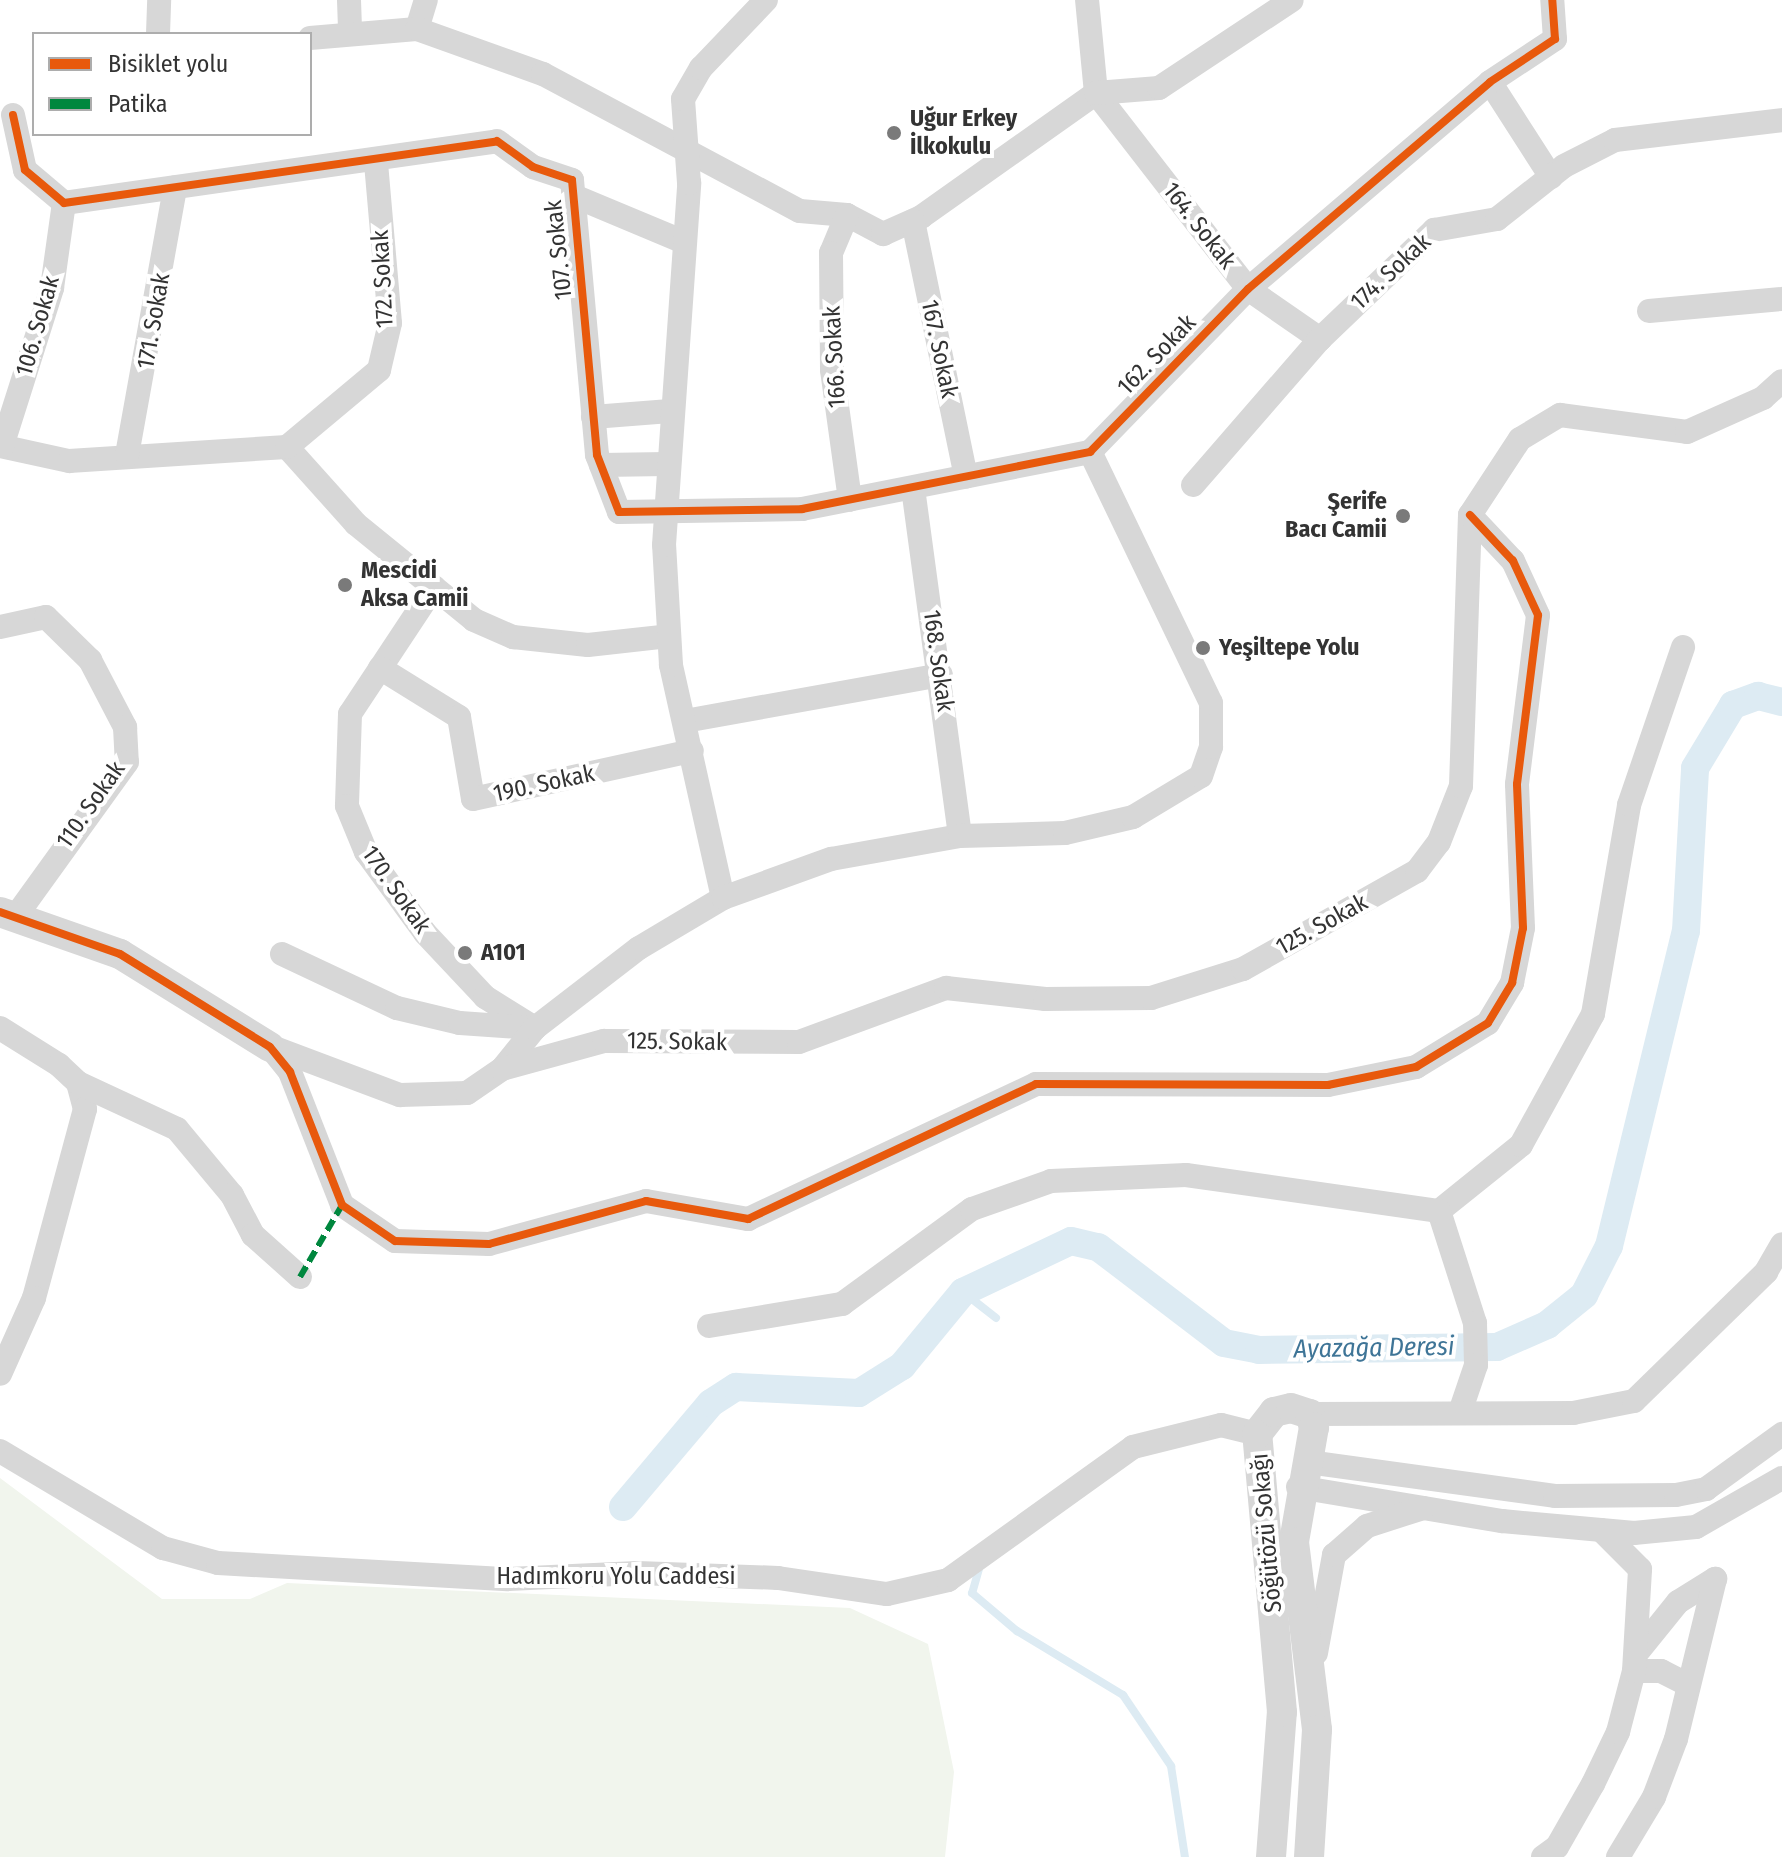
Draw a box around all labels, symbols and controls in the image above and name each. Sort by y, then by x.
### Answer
legend [32,32,312,136]
text: Bisiklet yolu [108,50,228,78]
text: Patika [108,90,168,118]
place label: Uğur Erkey İlkokulu [910,105,1017,161]
marker: Uğur Erkey İlkokulu [885,124,903,142]
street label: 164. Sokak [1156,177,1242,275]
street label: 107. Sokak [539,199,579,301]
street label: 174. Sokak [1345,228,1437,316]
street label: 172. Sokak [366,229,400,329]
street label: 171. Sokak [131,271,177,371]
street label: 106. Sokak [10,273,66,379]
street label: 167. Sokak [915,297,963,401]
street label: 166. Sokak [818,305,852,409]
street label: 162. Sokak [1112,309,1202,401]
place label: Şerife Bacı Camii [1285,488,1387,544]
marker: Şerife Bacı Camii [1394,507,1412,525]
place label: Mescidi Aksa Camii [361,557,468,613]
marker: Mescidi Aksa Camii [336,576,354,594]
street label: 168. Sokak [917,608,959,714]
place label: Yeşiltepe Yolu [1219,634,1359,662]
marker: Yeşiltepe Yolu [1194,639,1212,657]
street label: 110. Sokak [51,756,131,854]
street label: 190. Sokak [491,759,597,809]
street label: 170. Sokak [355,841,437,939]
street label: 125. Sokak [1271,888,1373,962]
place label: A101 [481,939,526,967]
marker: A101 [456,944,474,962]
street label: 125. Sokak [627,1027,727,1057]
water label: Ayazağa Deresi [1293,1331,1455,1365]
street label: Söğütözü Sokağı [1246,1452,1288,1614]
street label: Hadımkoru Yolu Caddesi [496,1563,736,1591]

